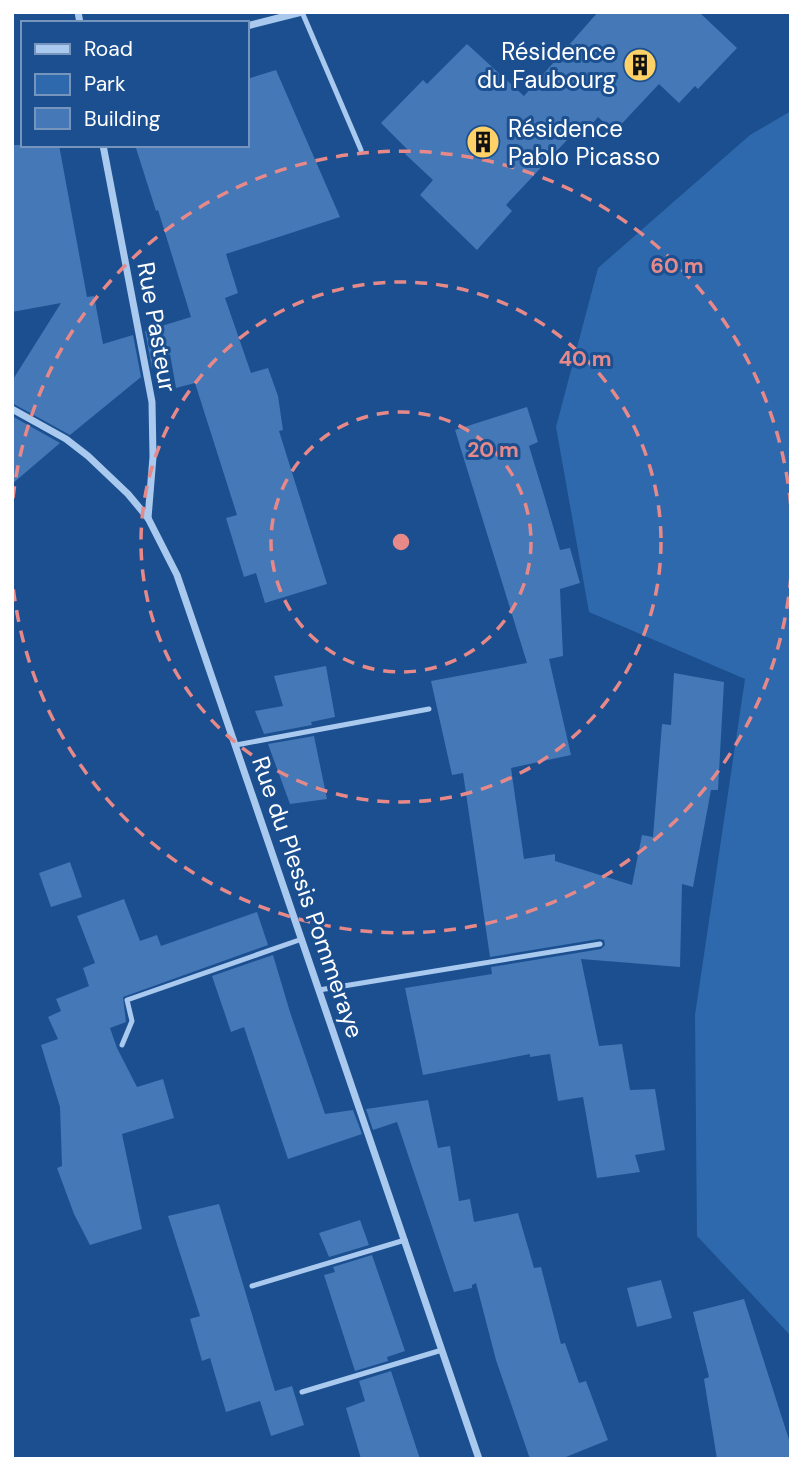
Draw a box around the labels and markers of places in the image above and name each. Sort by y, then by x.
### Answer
place label: Résidence du Faubourg [477,36,616,95]
building icon: Résidence du Faubourg [621,46,659,84]
place label: Résidence Pablo Picasso [508,113,660,172]
building icon: Résidence Pablo Picasso [464,123,502,161]
centre of rings [389,530,413,554]

